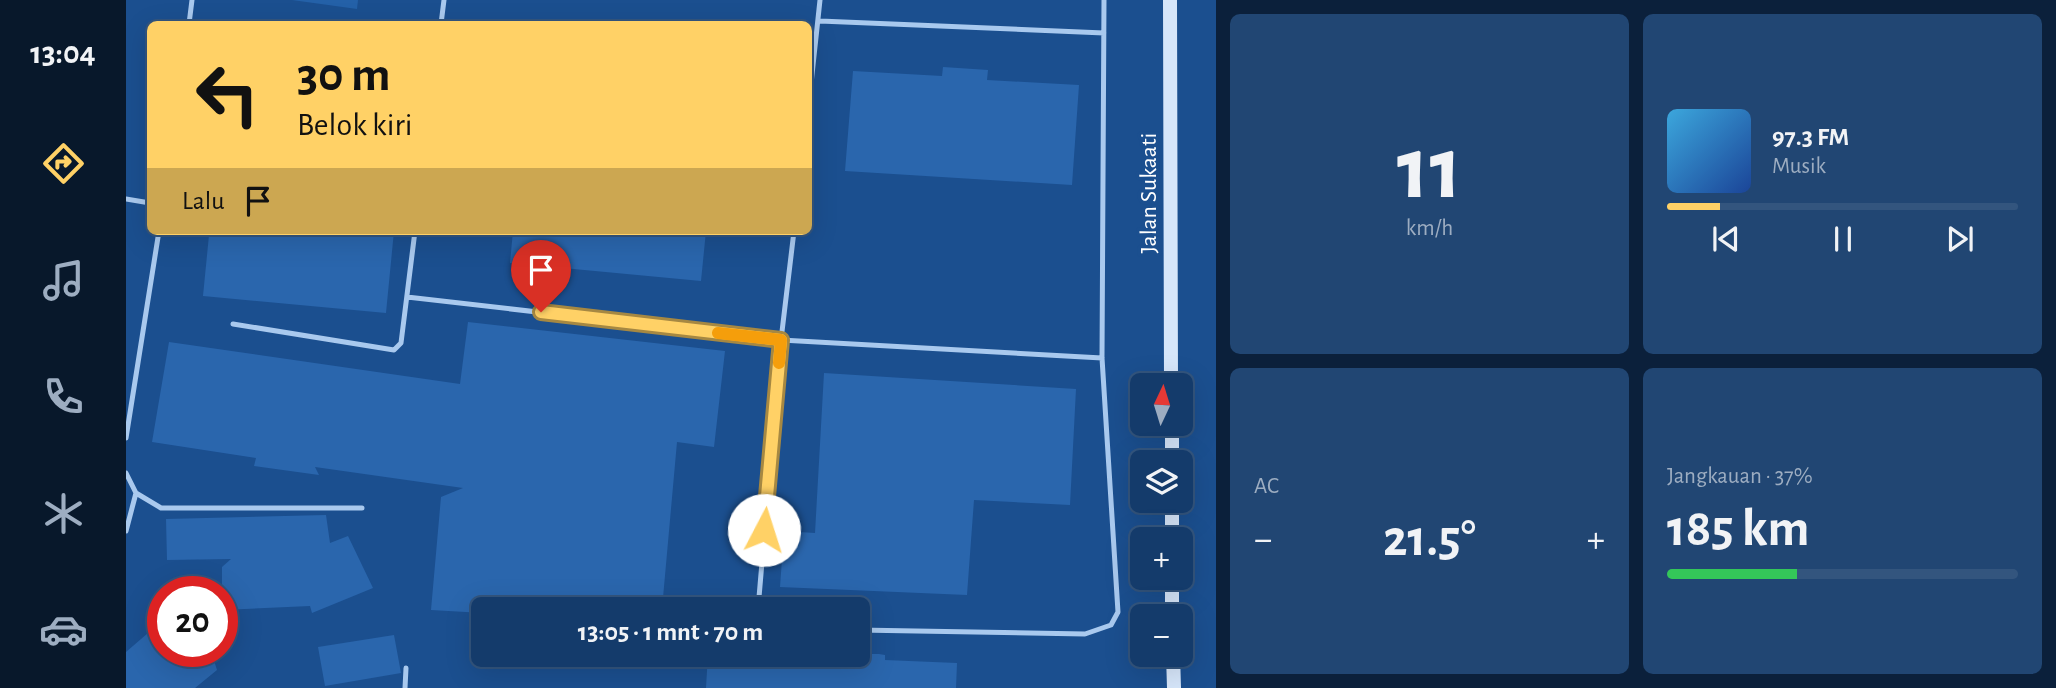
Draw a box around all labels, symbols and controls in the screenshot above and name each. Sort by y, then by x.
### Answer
text: 13:04 [30,37,96,69]
icon: left [182,49,273,140]
text: 30 m [297,51,391,100]
text: Belok kiri [297,109,413,141]
text: 11 [1397,124,1462,215]
text: 97.3 FM [1772,124,1849,150]
street label: Jalan Sukaati [1137,133,1161,253]
icon: directions [39,139,88,188]
text: Musik [1772,155,1826,178]
icon: arrive [239,182,277,220]
text: Lalu [182,188,225,214]
text: km/h [1406,217,1453,240]
icon: previous [1707,220,1745,258]
icon: pause [1824,220,1862,258]
icon: next [1941,220,1979,258]
pin [511,240,571,312]
icon: arrive [522,251,560,289]
icon: music [39,256,88,305]
icon: phone [39,372,88,421]
north arrow [1130,373,1194,436]
map controls [1130,373,1193,667]
button: layers [1130,450,1193,513]
text: Jangkauan · 37% [1667,465,1813,488]
text: AC [1254,475,1279,498]
icon: climate [39,489,88,538]
position arrow [727,493,801,567]
text: 185 km [1667,503,1809,555]
text: 21.5° [1383,513,1476,565]
text: − [1254,521,1272,559]
text: + [1587,521,1605,559]
button: + [1130,527,1193,590]
speed limit sign: 20 [147,576,238,667]
button: − [1130,604,1193,667]
icon: car [39,605,88,654]
text: 13:05 · 1 mnt · 70 m [578,619,763,645]

